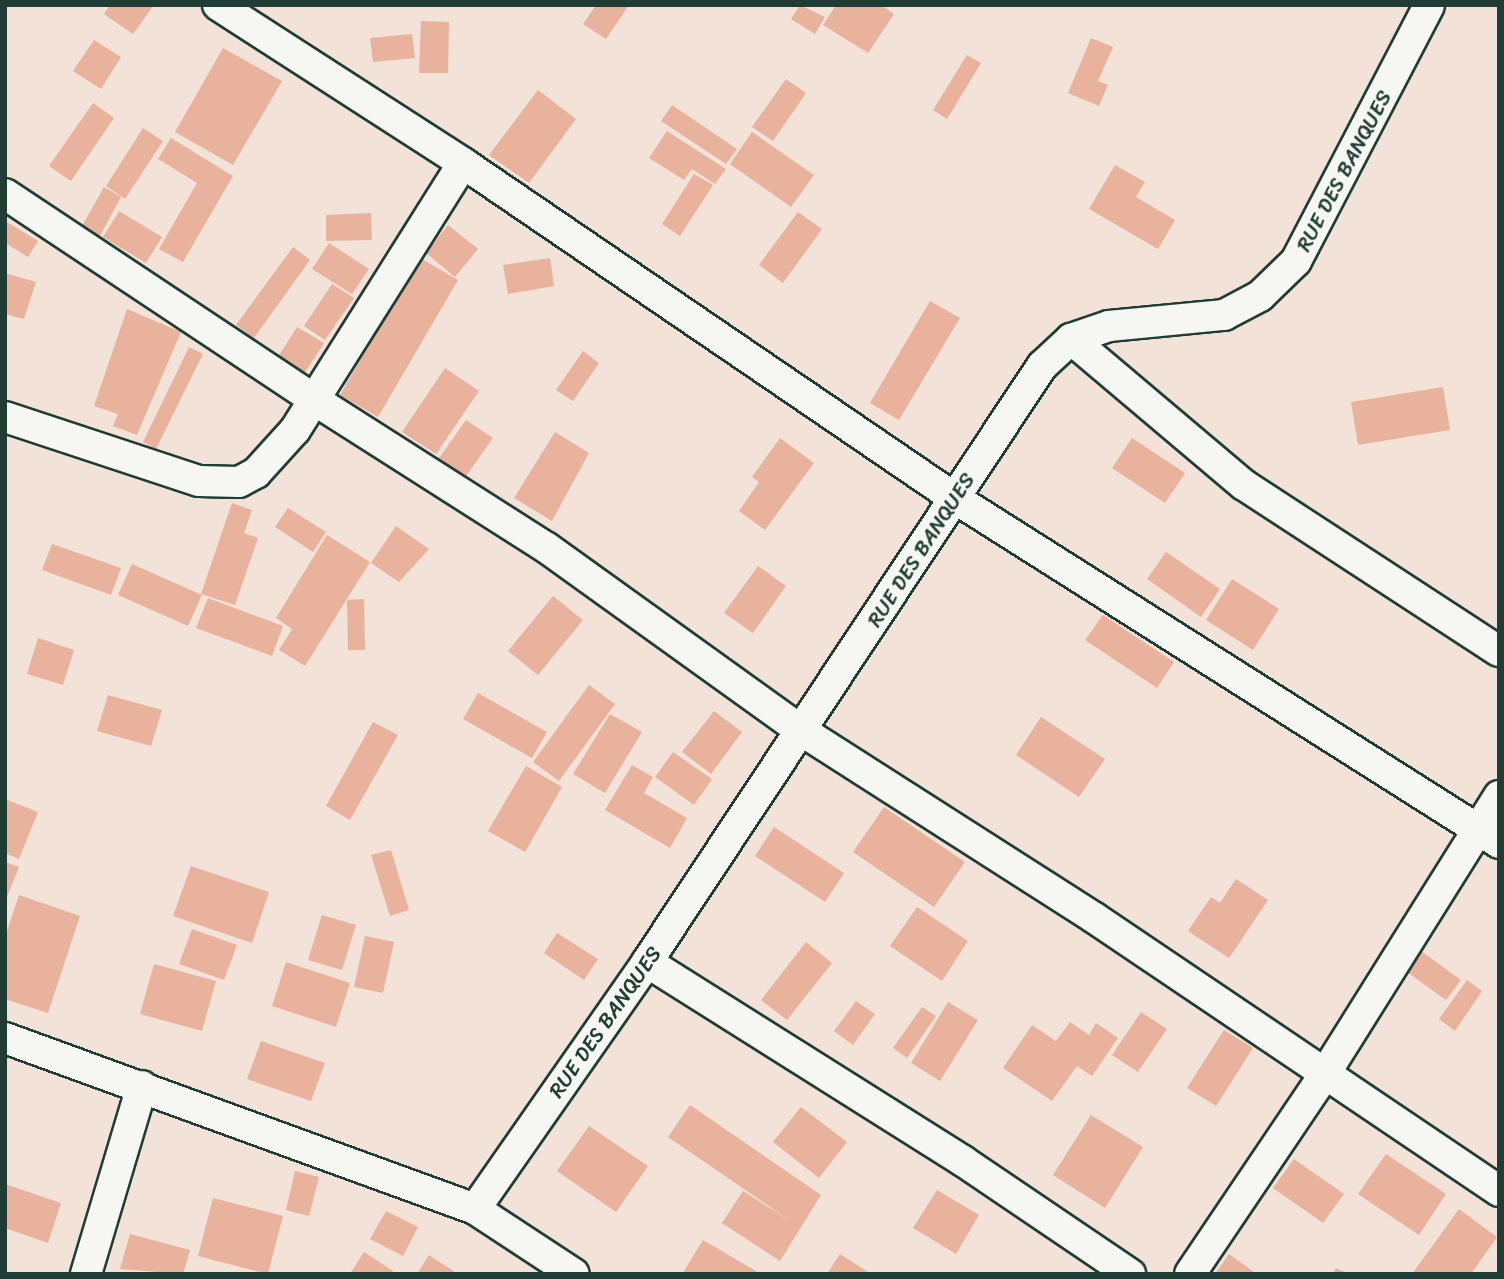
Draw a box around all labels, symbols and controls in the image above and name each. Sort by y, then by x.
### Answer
street label: RUE DES BANQUES [1290,85,1398,257]
street label: RUE DES BANQUES [861,467,981,633]
street label: RUE DES BANQUES [543,941,667,1103]

